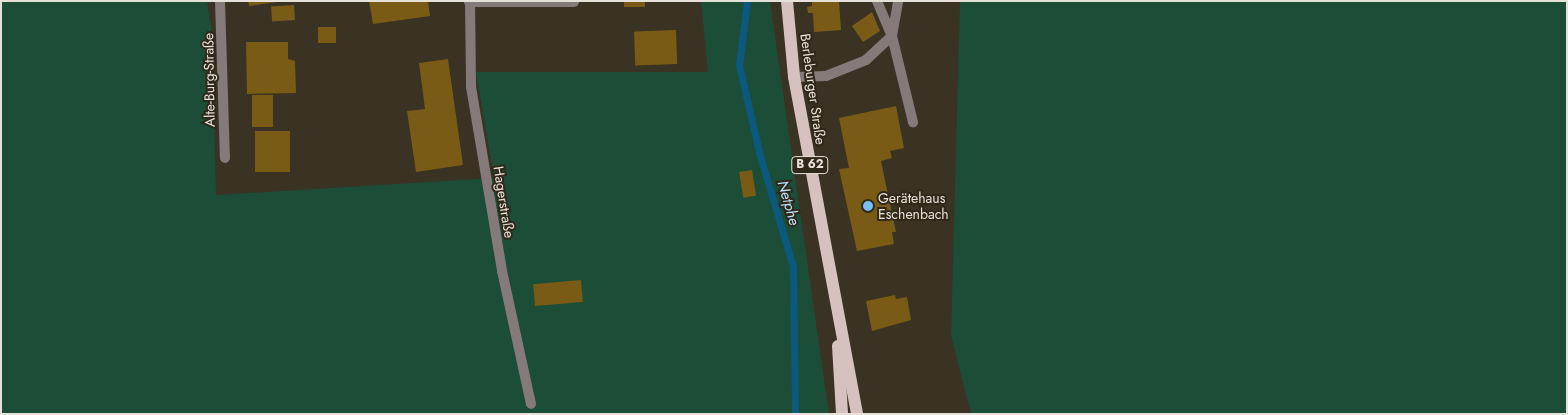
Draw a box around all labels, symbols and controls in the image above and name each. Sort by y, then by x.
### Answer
street label: Berleburger Straße [797,32,829,146]
street label: Alte-Burg-Straße [200,33,218,127]
road number: B 62 [791,156,829,174]
street label: Hagerstraße [490,165,518,239]
water label: Netphe [773,179,803,227]
place label: Gerätehaus Eschenbach [878,190,949,222]
marker: Gerätehaus Eschenbach [862,200,874,212]

